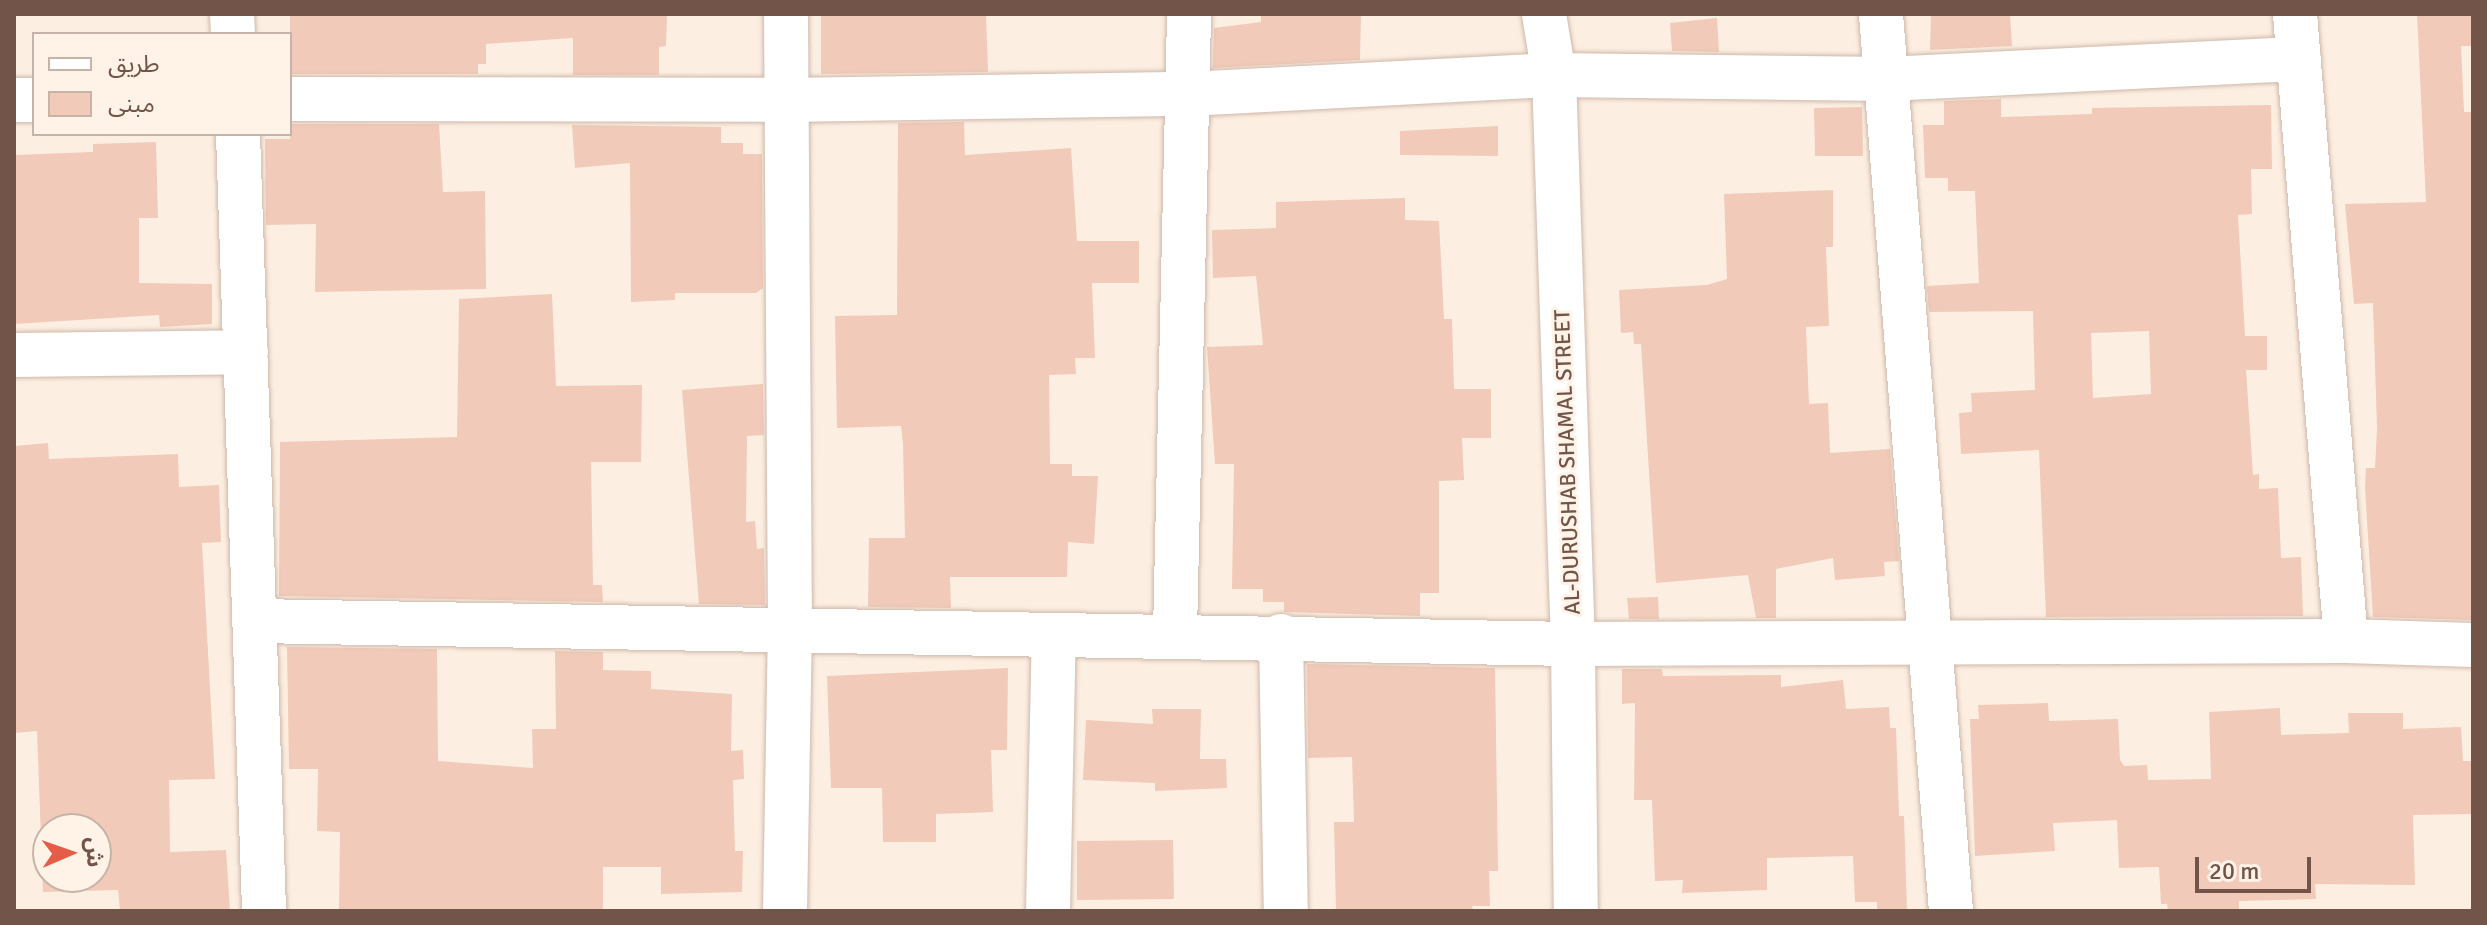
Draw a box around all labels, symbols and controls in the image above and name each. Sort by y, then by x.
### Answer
legend [32,32,292,136]
text: طريق [108,49,160,79]
text: مبنى [108,89,155,119]
street label: AL-DURUSHAB SHAMAL STREET [1548,309,1586,615]
north arrow [32,813,112,893]
text: ش [80,837,109,868]
scale bar [2199,841,2315,891]
text: 20 m [2209,856,2259,886]

